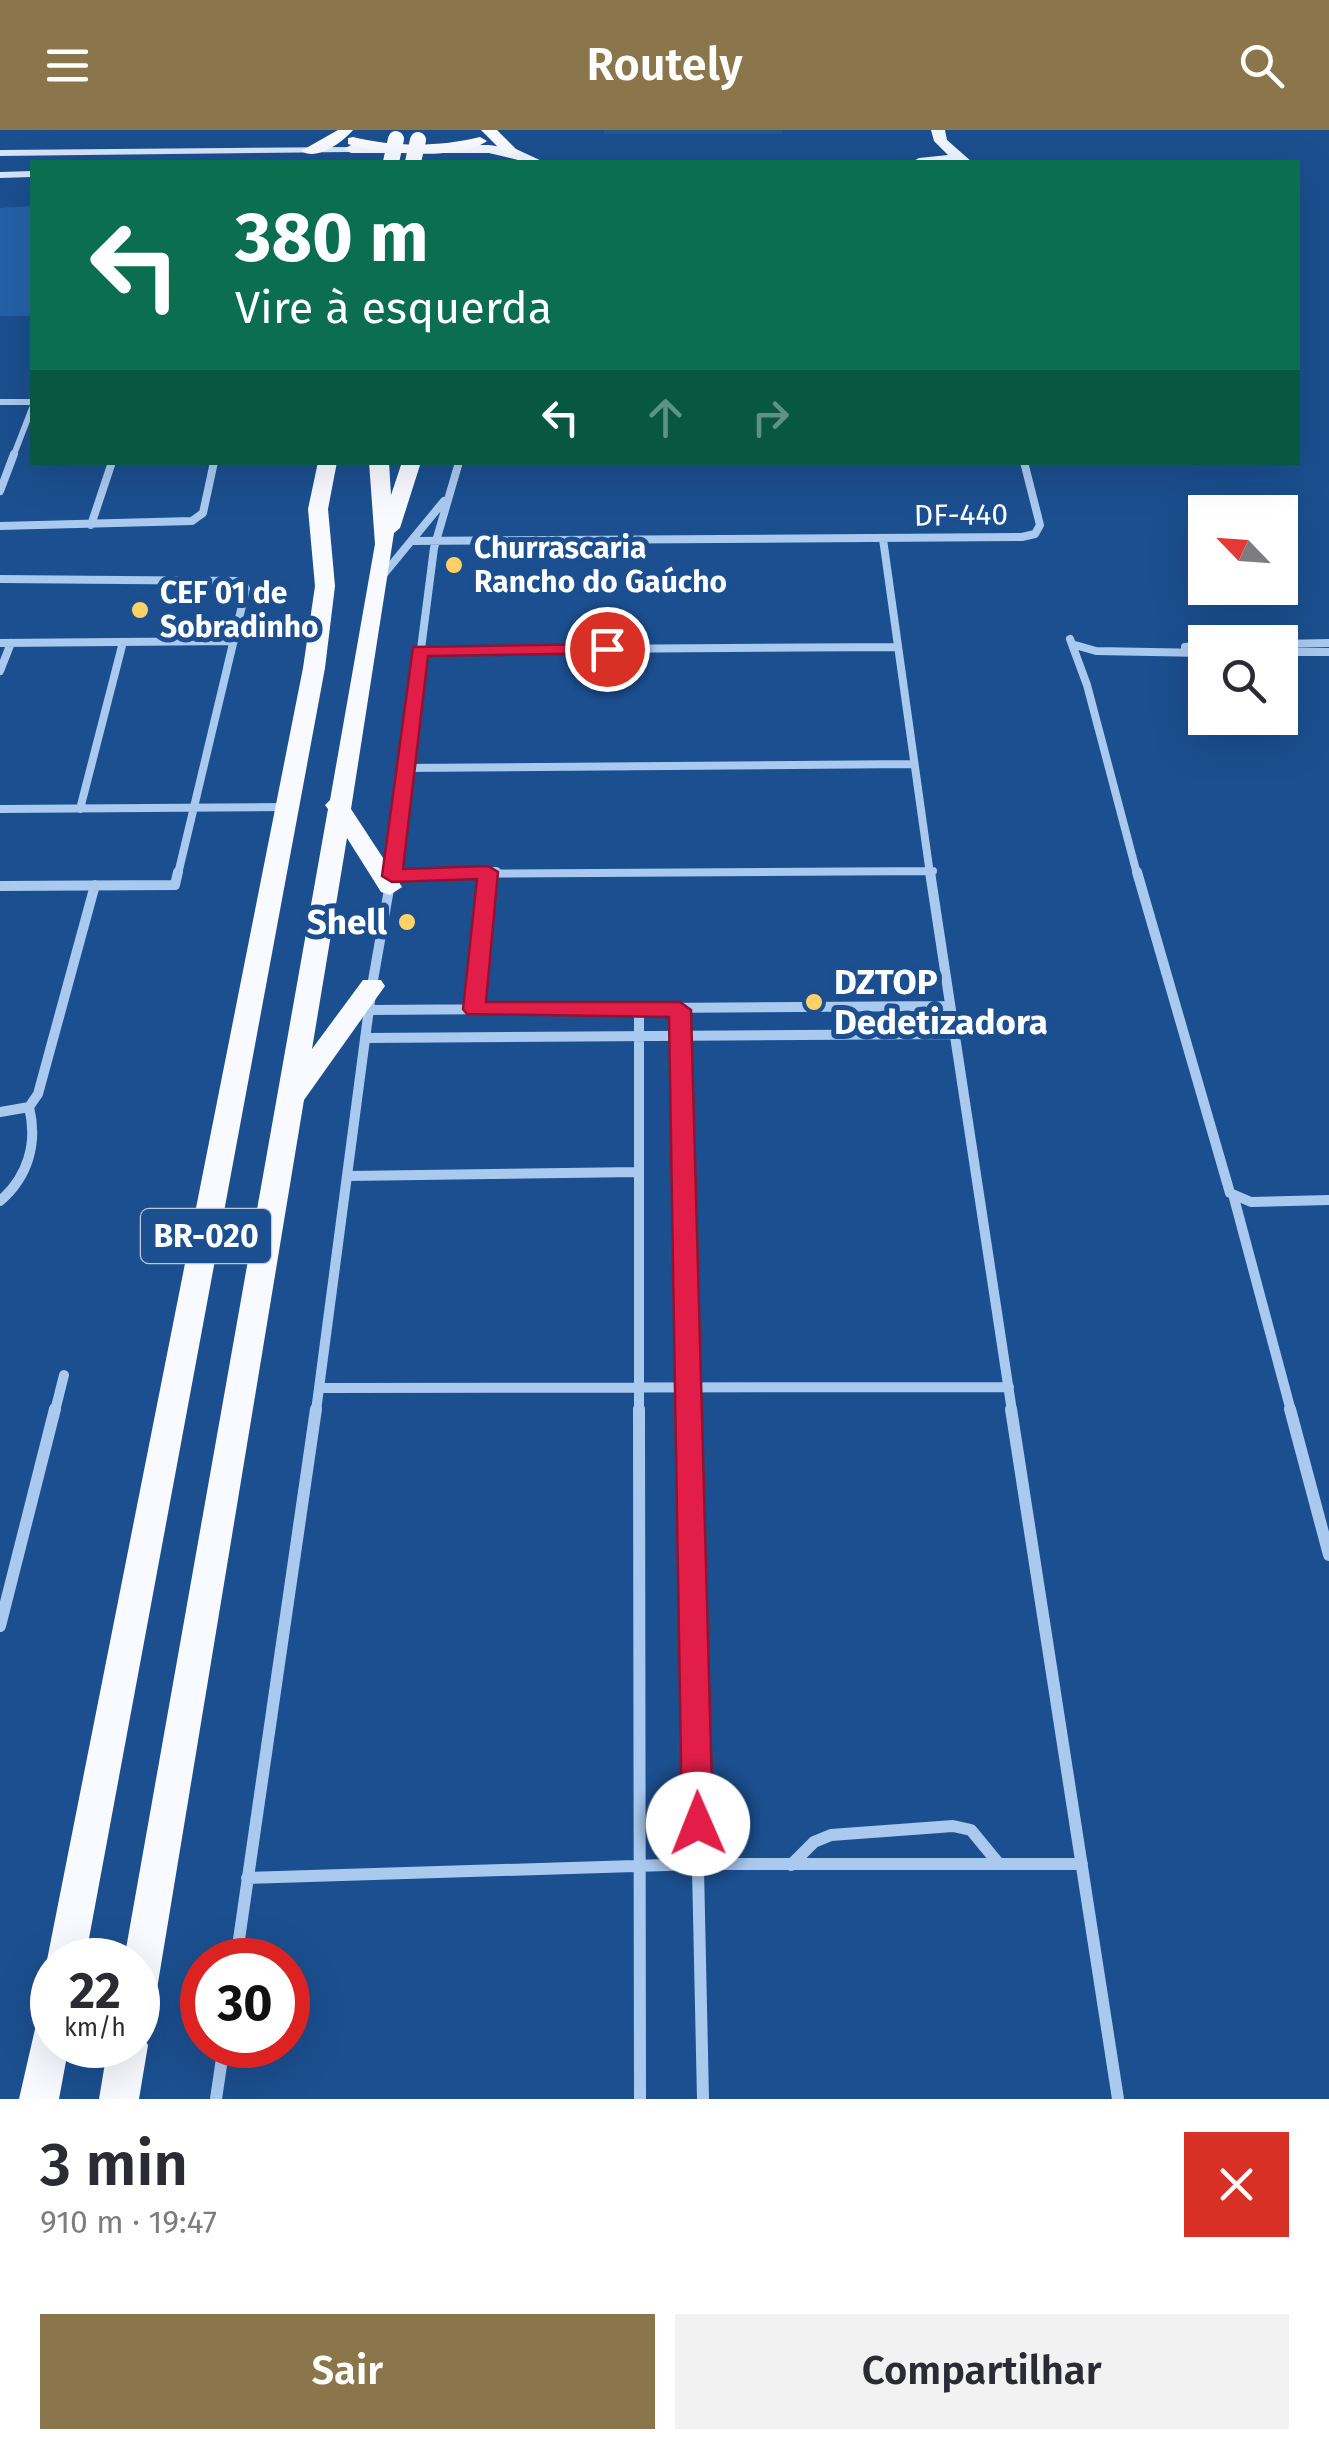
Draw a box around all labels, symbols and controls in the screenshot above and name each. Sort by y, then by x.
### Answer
icon: menu [40,38,95,93]
text: Routely [586,38,743,92]
icon: search [1234,38,1289,93]
text: 380 m [235,196,429,280]
icon: left [70,200,200,330]
text: Vire à esquerda [235,281,552,335]
icon: left [533,390,588,445]
icon: ahead [638,390,693,445]
icon: right [743,390,798,445]
north arrow [1188,495,1298,605]
map controls [1188,495,1298,735]
street label: DF-440 [914,496,1008,534]
place label: Churrascaria Rancho do Gaúcho [474,530,727,600]
marker: Churrascaria Rancho do Gaúcho [443,554,465,576]
place label: CEF 01 de Sobradinho [160,575,319,645]
marker: CEF 01 de Sobradinho [129,599,151,621]
pin [565,607,650,692]
icon: arrive [580,622,635,677]
button: search [1188,625,1298,735]
place label: Shell [307,901,388,943]
marker: Shell [396,911,418,933]
place label: DZTOP Dedetizadora [834,961,1048,1043]
marker: DZTOP Dedetizadora [803,991,825,1013]
road number: BR-020 [141,1209,271,1263]
position arrow [646,1772,750,1876]
speed limit sign: 30 [180,1938,310,2068]
text: 22 [69,1961,121,2021]
text: km/h [64,2013,126,2043]
text: 3 min [40,2129,188,2201]
button: close [1184,2132,1289,2237]
text: 910 m · 19:47 [40,2203,217,2241]
button: Sair [40,2314,655,2429]
button: Compartilhar [675,2314,1289,2429]

